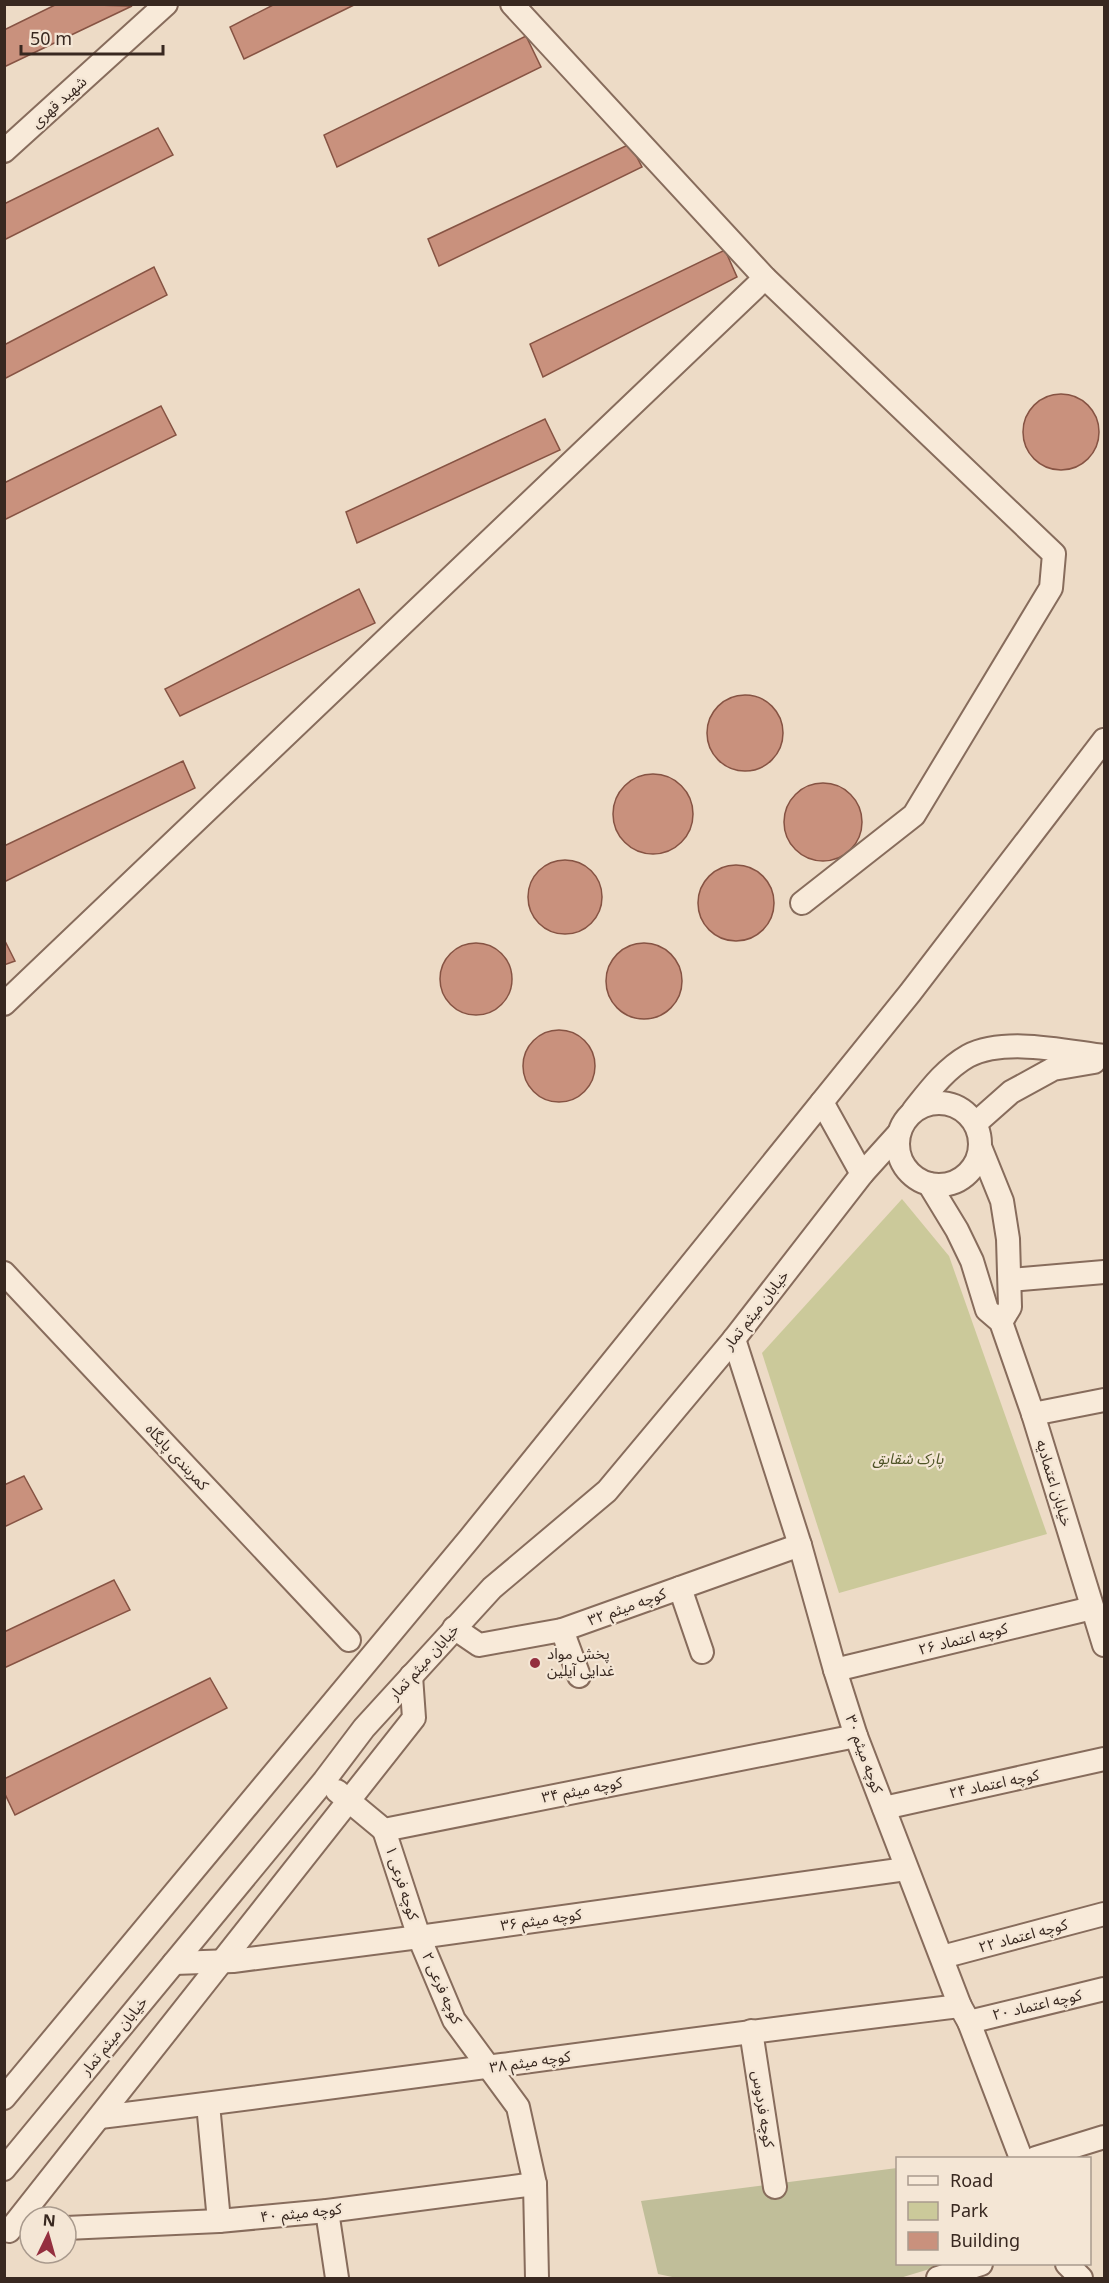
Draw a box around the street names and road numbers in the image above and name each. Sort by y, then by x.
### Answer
street label: شهید قهری [23,67,95,137]
street label: خیابان میثم تمار [713,1262,798,1358]
street label: کمربندی پایگاه [137,1415,218,1499]
street label: خیابان اعتمادیه [1026,1435,1083,1531]
street label: کوچه میثم ۳۲ [583,1578,672,1636]
street label: کوچه اعتماد ۲۶ [915,1612,1012,1666]
street label: خیابان میثم تمار [379,1616,468,1709]
street label: کوچه میثم ۳۰ [835,1710,893,1799]
street label: کوچه اعتماد ۲۴ [946,1759,1043,1809]
street label: کوچه میثم ۳۴ [539,1766,626,1814]
street label: کوچه فرعی ۱ [375,1842,429,1925]
street label: کوچه میثم ۳۶ [498,1898,585,1942]
street label: کوچه اعتماد ۲۲ [975,1909,1072,1963]
street label: کوچه فرعی ۲ [412,1946,473,2030]
street label: کوچه اعتماد ۲۰ [989,1979,1086,2031]
street label: خیابان میثم تمار [71,1989,157,2084]
street label: کوچه میثم ۳۸ [487,2040,574,2084]
street label: کوچه فردوس [741,2068,785,2151]
street label: کوچه میثم ۴۰ [259,2193,344,2233]

